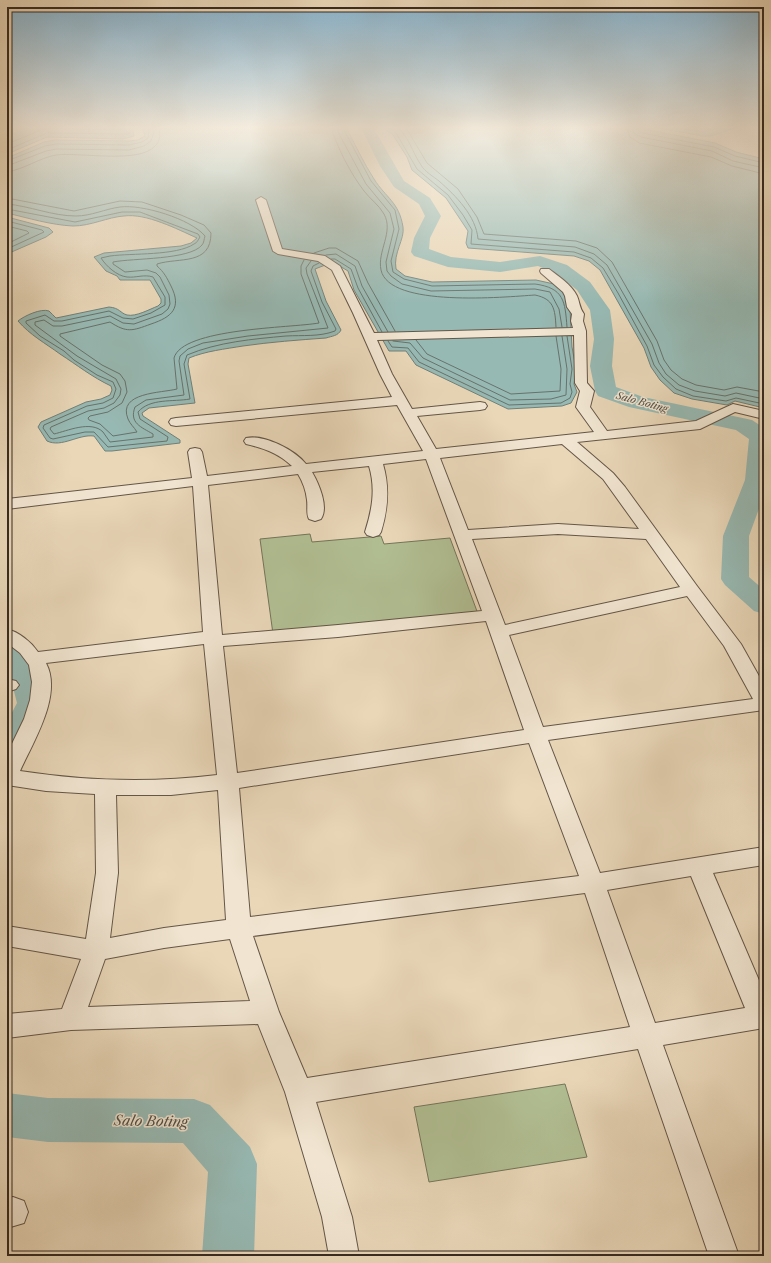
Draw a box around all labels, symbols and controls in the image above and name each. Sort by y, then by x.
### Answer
water label: Salo Boting [614,389,670,415]
water label: Salo Boting [113,1111,190,1131]

